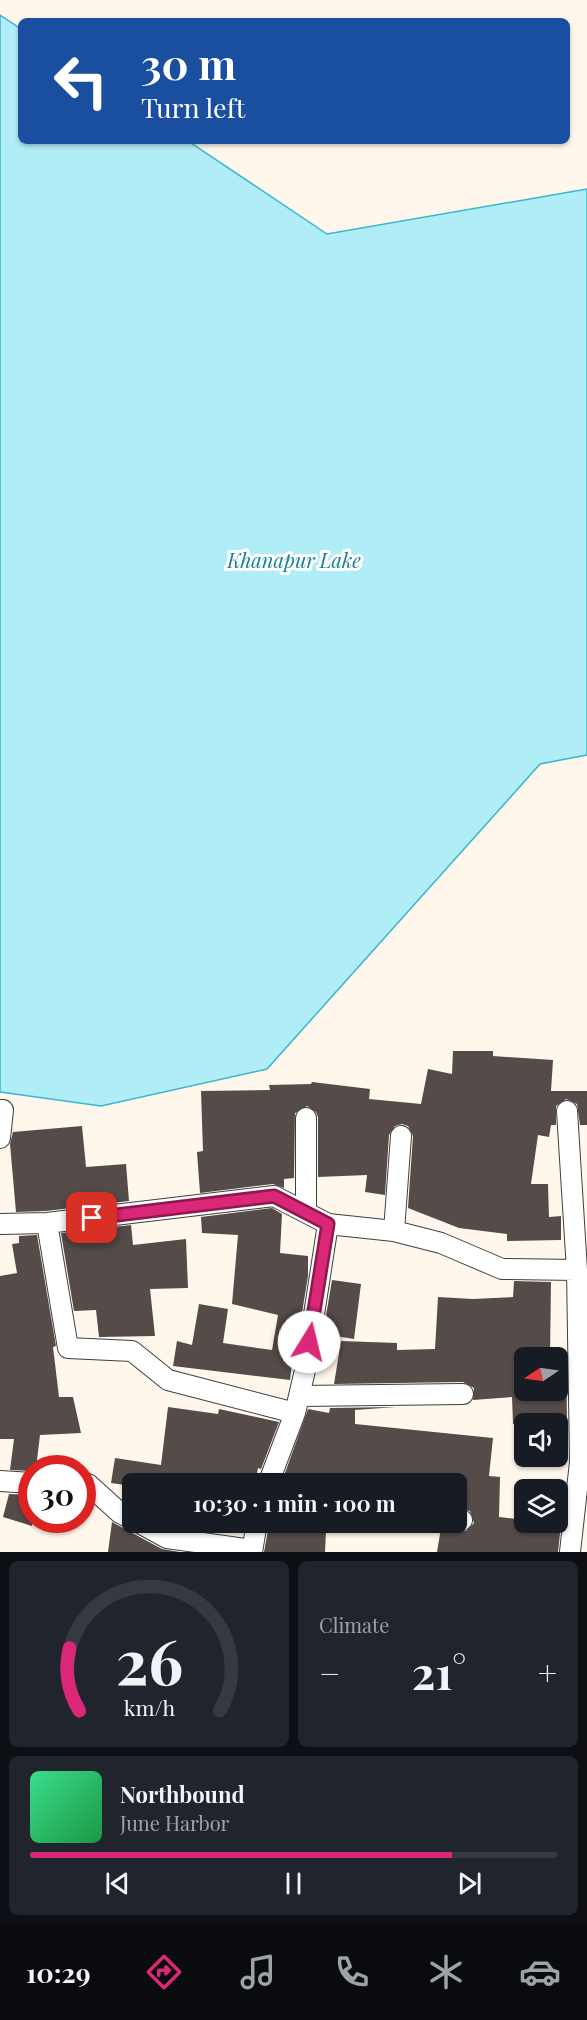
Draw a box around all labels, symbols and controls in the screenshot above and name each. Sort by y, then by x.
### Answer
text: 30 m [141,35,236,91]
icon: left [42,42,120,120]
text: Turn left [141,89,245,125]
water label: Khanapur Lake [226,546,361,573]
pin [66,1192,117,1243]
icon: arrive [75,1201,108,1234]
position arrow [277,1310,341,1374]
north arrow [514,1347,568,1401]
map controls [514,1347,568,1533]
button: sound [514,1413,568,1467]
speed limit sign: 30 [18,1455,96,1533]
button: layers [514,1479,568,1533]
text: 10:30 · 1 min · 100 m [193,1488,396,1518]
text: Climate [319,1611,389,1638]
text: 26 [115,1617,183,1701]
text: 21° [412,1641,466,1701]
text: − [319,1650,340,1694]
text: + [538,1650,557,1694]
text: km/h [123,1693,175,1721]
text: Northbound [120,1779,245,1809]
text: June Harbor [120,1809,230,1836]
icon: previous [101,1867,134,1900]
icon: pause [277,1867,310,1900]
icon: next [453,1867,486,1900]
icon: directions [143,1951,185,1993]
icon: music [237,1951,279,1993]
icon: phone [331,1951,373,1993]
icon: climate [425,1951,467,1993]
icon: car [519,1951,561,1993]
text: 10:29 [26,1954,91,1990]

